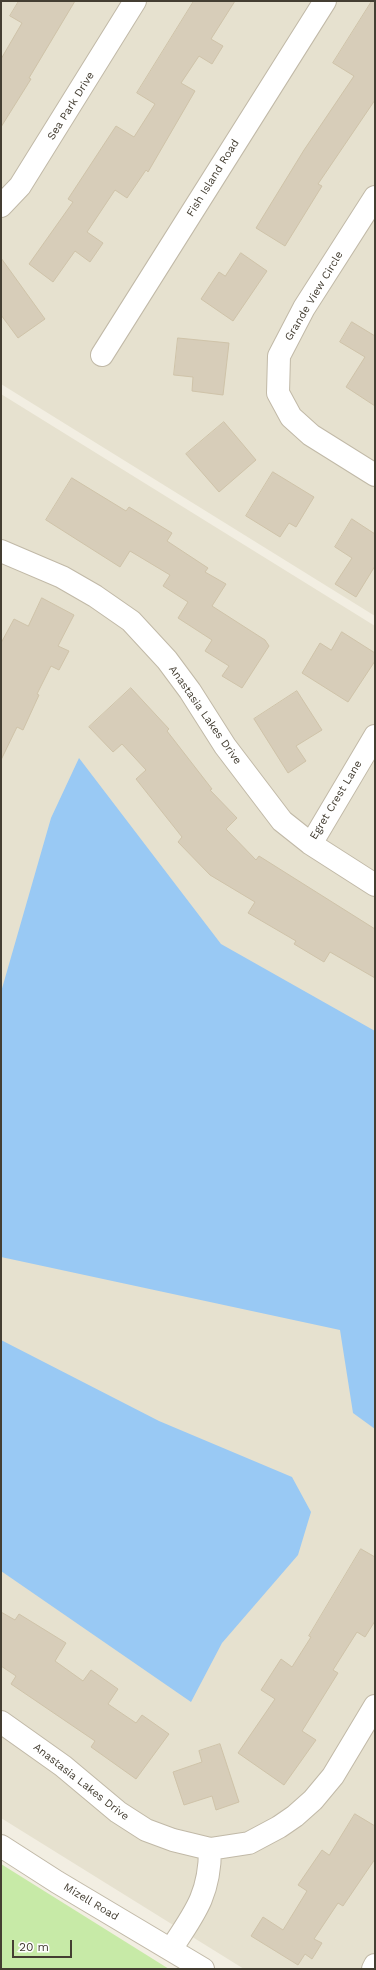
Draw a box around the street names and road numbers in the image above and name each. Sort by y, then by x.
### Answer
street label: Sea Park Drive [45,69,97,143]
street label: Fish Island Road [184,137,242,219]
street label: Grande View Circle [282,249,346,343]
street label: Anastasia Lakes Drive [166,663,244,767]
street label: Egret Crest Lane [307,758,365,842]
street label: Anastasia Lakes Drive [31,1741,131,1823]
street label: Mizell Road [61,1880,121,1924]

